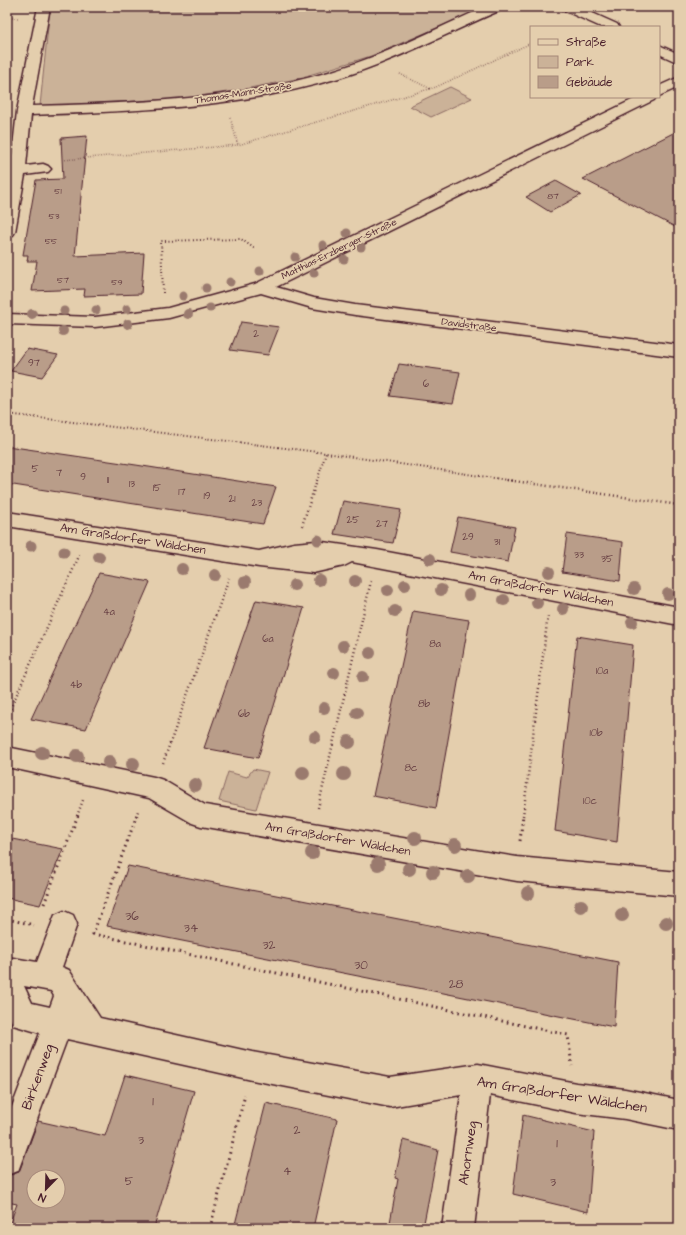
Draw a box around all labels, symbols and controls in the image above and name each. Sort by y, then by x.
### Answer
legend [530,26,660,98]
text: Straße [566,34,607,51]
text: Park [566,54,594,71]
text: Gebäude [566,74,613,91]
street label: Thomas-Mann-Straße [194,78,293,108]
house number: 51 [54,185,62,198]
house number: 87 [547,190,559,203]
house number: 53 [49,210,60,223]
street label: Matthias-Erzberger-Straße [279,215,400,284]
house number: 55 [45,235,58,248]
house number: 57 [57,274,69,287]
house number: 59 [111,276,123,289]
street label: Davidstraße [441,315,498,335]
house number: 2 [253,327,259,341]
house number: 97 [28,356,40,370]
house number: 6 [423,377,430,391]
house number: 5 [31,462,39,476]
house number: 7 [56,466,62,480]
house number: 9 [80,470,86,484]
house number: 11 [107,473,110,487]
house number: 13 [129,477,135,491]
house number: 15 [153,481,161,495]
house number: 17 [178,485,186,499]
house number: 19 [204,489,211,503]
house number: 21 [228,492,236,506]
house number: 23 [252,496,262,510]
house number: 25 [347,513,359,527]
house number: 27 [376,517,388,531]
street label: Am Graßdorfer Wäldchen [59,519,207,559]
house number: 29 [462,530,474,544]
house number: 31 [494,535,501,549]
house number: 33 [574,548,584,562]
house number: 35 [601,552,613,566]
street label: Am Graßdorfer Wäldchen [467,567,615,611]
house number: 4a [103,605,115,619]
house number: 6a [262,632,274,646]
house number: 8a [429,637,441,651]
house number: 10a [596,664,608,678]
house number: 4b [70,678,83,692]
house number: 8b [418,697,430,711]
house number: 6b [238,707,250,721]
house number: 10b [589,726,603,740]
house number: 8c [405,761,418,775]
house number: 10c [583,794,598,808]
street label: Am Graßdorfer Wäldchen [264,818,412,860]
house number: 36 [125,908,139,925]
house number: 34 [184,920,198,937]
house number: 32 [263,937,276,954]
house number: 30 [354,957,368,974]
house number: 28 [449,976,464,993]
street label: Birkenweg [17,1041,59,1113]
street label: Am Graßdorfer Wäldchen [475,1072,649,1118]
house number: 1 [152,1093,154,1110]
street label: Ahornweg [454,1120,482,1186]
house number: 2 [294,1122,301,1139]
house number: 3 [138,1132,144,1149]
house number: 1 [556,1135,558,1152]
house number: 4 [283,1163,291,1180]
north arrow [26,1169,66,1209]
house number: 5 [125,1173,134,1190]
house number: 3 [550,1174,556,1191]
text: N [36,1189,48,1206]

